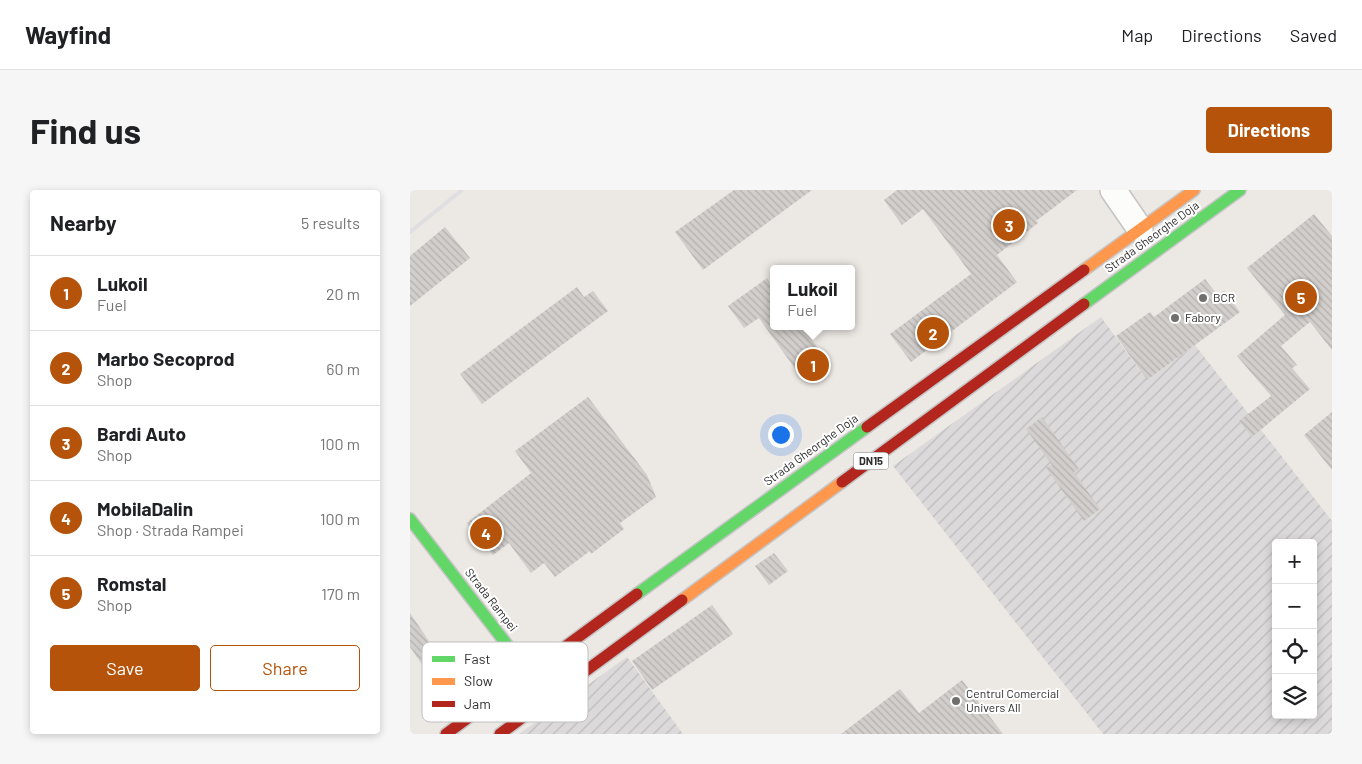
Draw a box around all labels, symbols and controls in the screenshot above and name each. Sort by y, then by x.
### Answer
text: Wayfind [25,20,111,49]
text: Map [1121,24,1153,46]
text: Directions [1181,24,1262,46]
text: Saved [1290,24,1337,46]
button: Directions [1206,107,1332,153]
text: Find us [30,109,141,151]
street label: Strada Gheorghe Doja [1102,197,1201,275]
pin: 3 [993,206,1025,244]
text: Nearby [50,210,116,235]
text: 5 results [301,213,360,232]
popup [770,265,855,330]
text: Lukoil [97,272,148,295]
text: Lukoil [787,277,838,300]
pin: 5 [1285,278,1317,316]
text: 1 [63,284,69,303]
text: 20 m [326,284,360,303]
place label: BCR [1213,290,1235,304]
marker: BCR [1197,292,1209,304]
text: Fuel [97,295,127,314]
text: Fuel [787,300,817,319]
place label: Fabory [1185,310,1221,324]
marker: Fabory [1169,312,1181,324]
pin: 2 [917,314,949,352]
pin: 1 [797,346,829,384]
text: Marbo Secoprod [97,347,235,370]
text: 2 [62,359,70,378]
text: 60 m [326,359,360,378]
text: Shop [97,370,132,389]
street label: Strada Gheorghe Doja [761,410,860,488]
text: Bardi Auto [97,422,186,445]
your location [768,422,794,448]
text: 3 [62,434,70,453]
text: 100 m [320,434,360,453]
text: Shop [97,445,132,464]
road number: DN15 [854,452,888,470]
text: MobilaDalin [97,497,193,520]
text: 4 [61,509,71,528]
text: 100 m [320,509,360,528]
pin: 4 [470,514,502,552]
text: Shop · Strada Rampei [97,520,244,539]
map controls [1272,539,1317,719]
button: + [1272,539,1317,584]
street label: Strada Rampei [463,565,521,634]
text: Romstal [97,572,166,595]
text: 5 [62,584,70,603]
text: 170 m [321,584,360,603]
button: − [1272,584,1317,629]
text: Shop [97,595,132,614]
button: locate [1272,629,1317,674]
legend [422,642,588,722]
button: Save [50,645,200,691]
button: Share [210,645,360,691]
text: Fast [464,650,490,667]
text: Slow [464,672,493,689]
button: layers [1272,674,1317,719]
place label: Centrul Comercial Univers All [966,686,1059,714]
text: Jam [464,695,491,712]
marker: Centrul Comercial Univers All [950,695,962,707]

